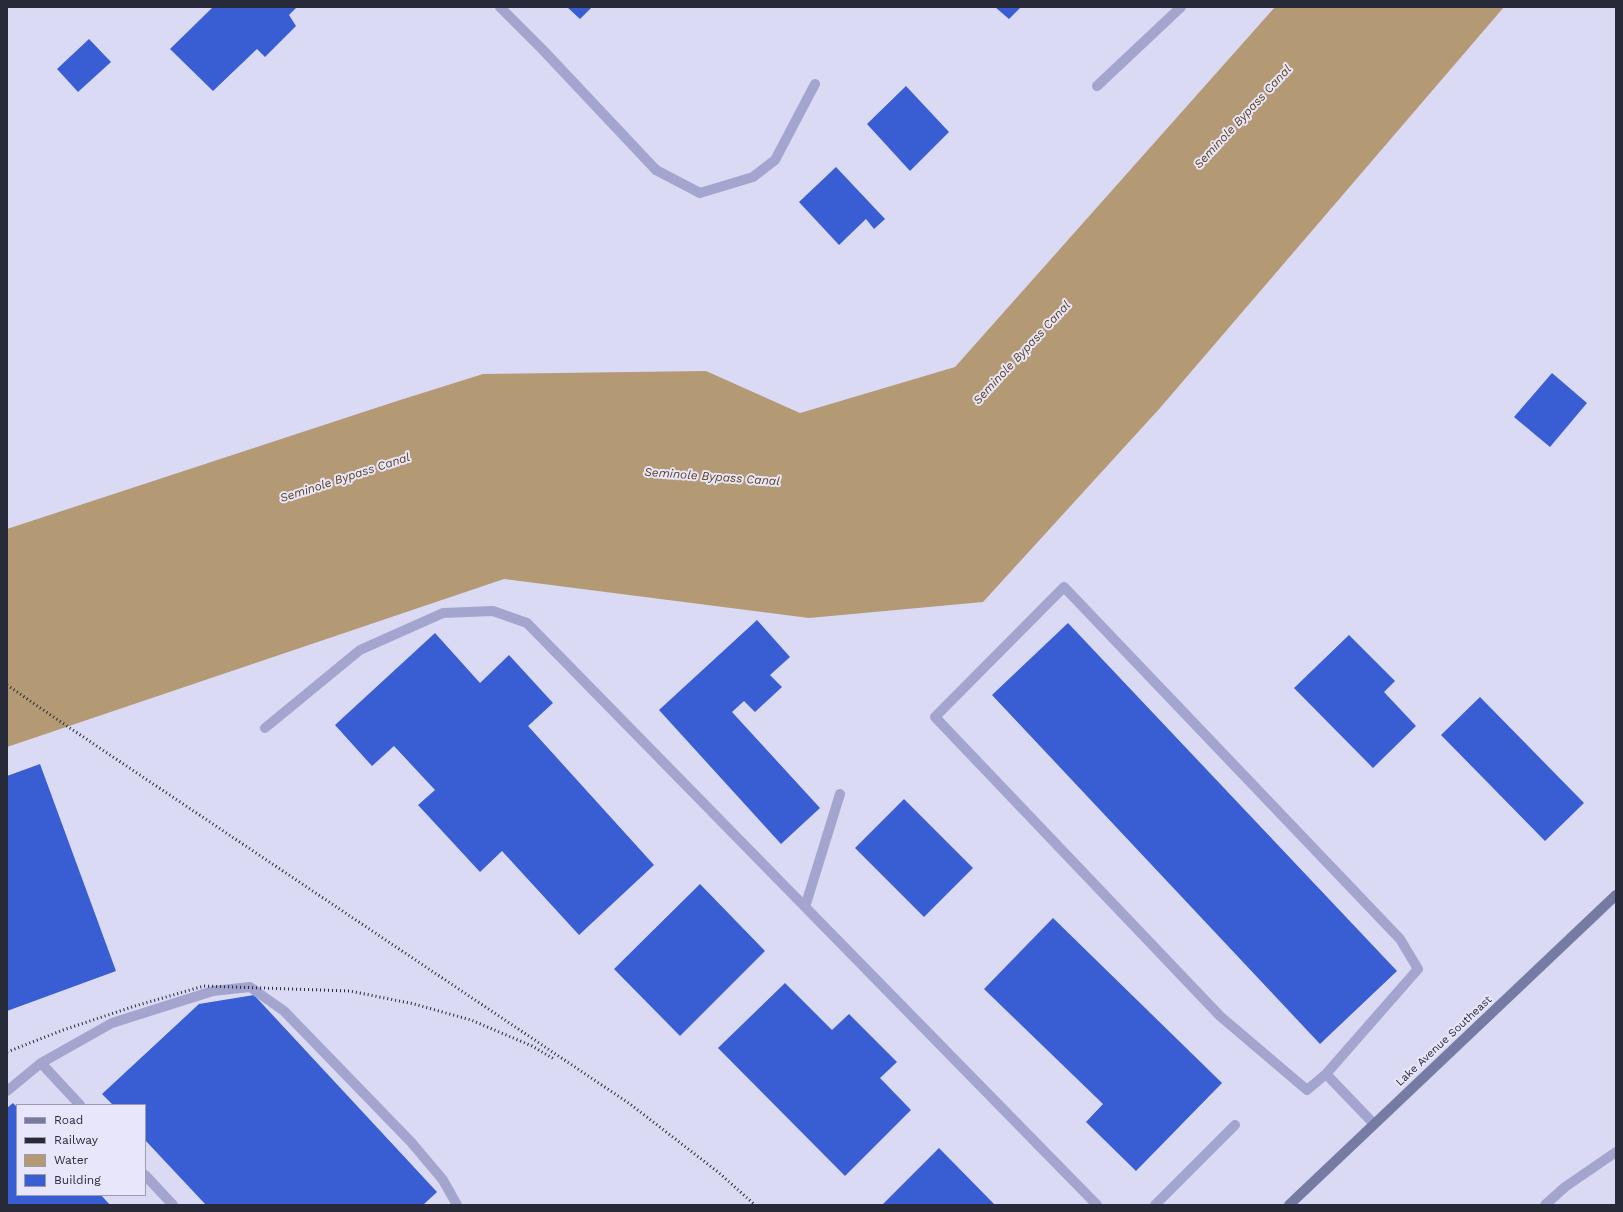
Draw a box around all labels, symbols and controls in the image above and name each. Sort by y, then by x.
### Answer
water label: Seminole Bypass Canal [1191,62,1295,172]
water label: Seminole Bypass Canal [970,298,1074,408]
water label: Seminole Bypass Canal [278,450,412,506]
water label: Seminole Bypass Canal [644,465,780,489]
street label: Lake Avenue Southeast [1393,993,1495,1089]
legend [16,1104,146,1196]
text: Road [54,1113,83,1127]
text: Railway [54,1133,98,1147]
text: Water [54,1153,88,1167]
text: Building [54,1173,101,1187]

